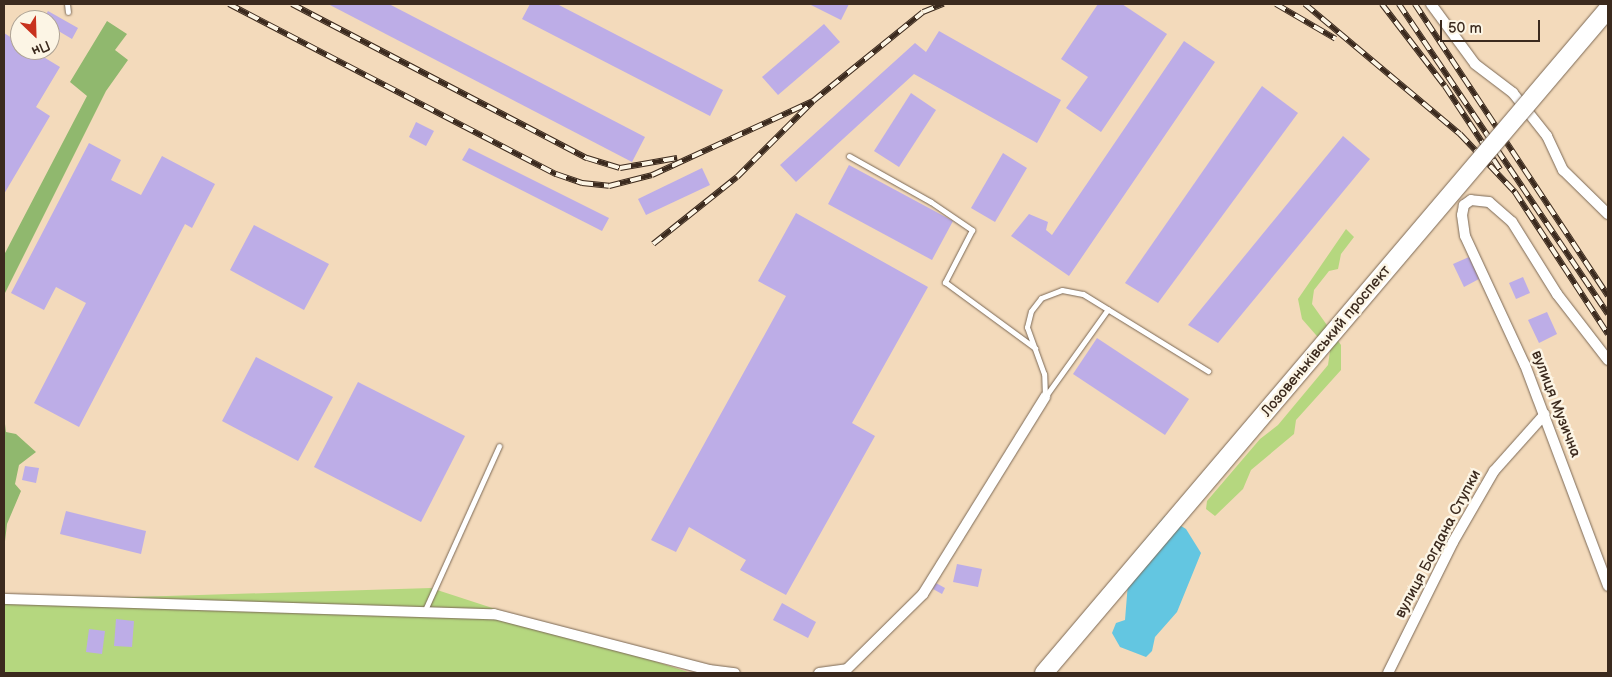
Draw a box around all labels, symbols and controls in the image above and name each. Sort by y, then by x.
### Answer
north arrow [10,10,60,60]
scale bar [1442,10,1542,42]
text: 50 m [1448,19,1482,38]
text: Пн [29,37,53,60]
street label: Лозовеньківський проспект [1257,262,1395,420]
street label: вулиця Музична [1527,348,1585,460]
street label: вулиця Богдана Ступки [1391,467,1485,621]

